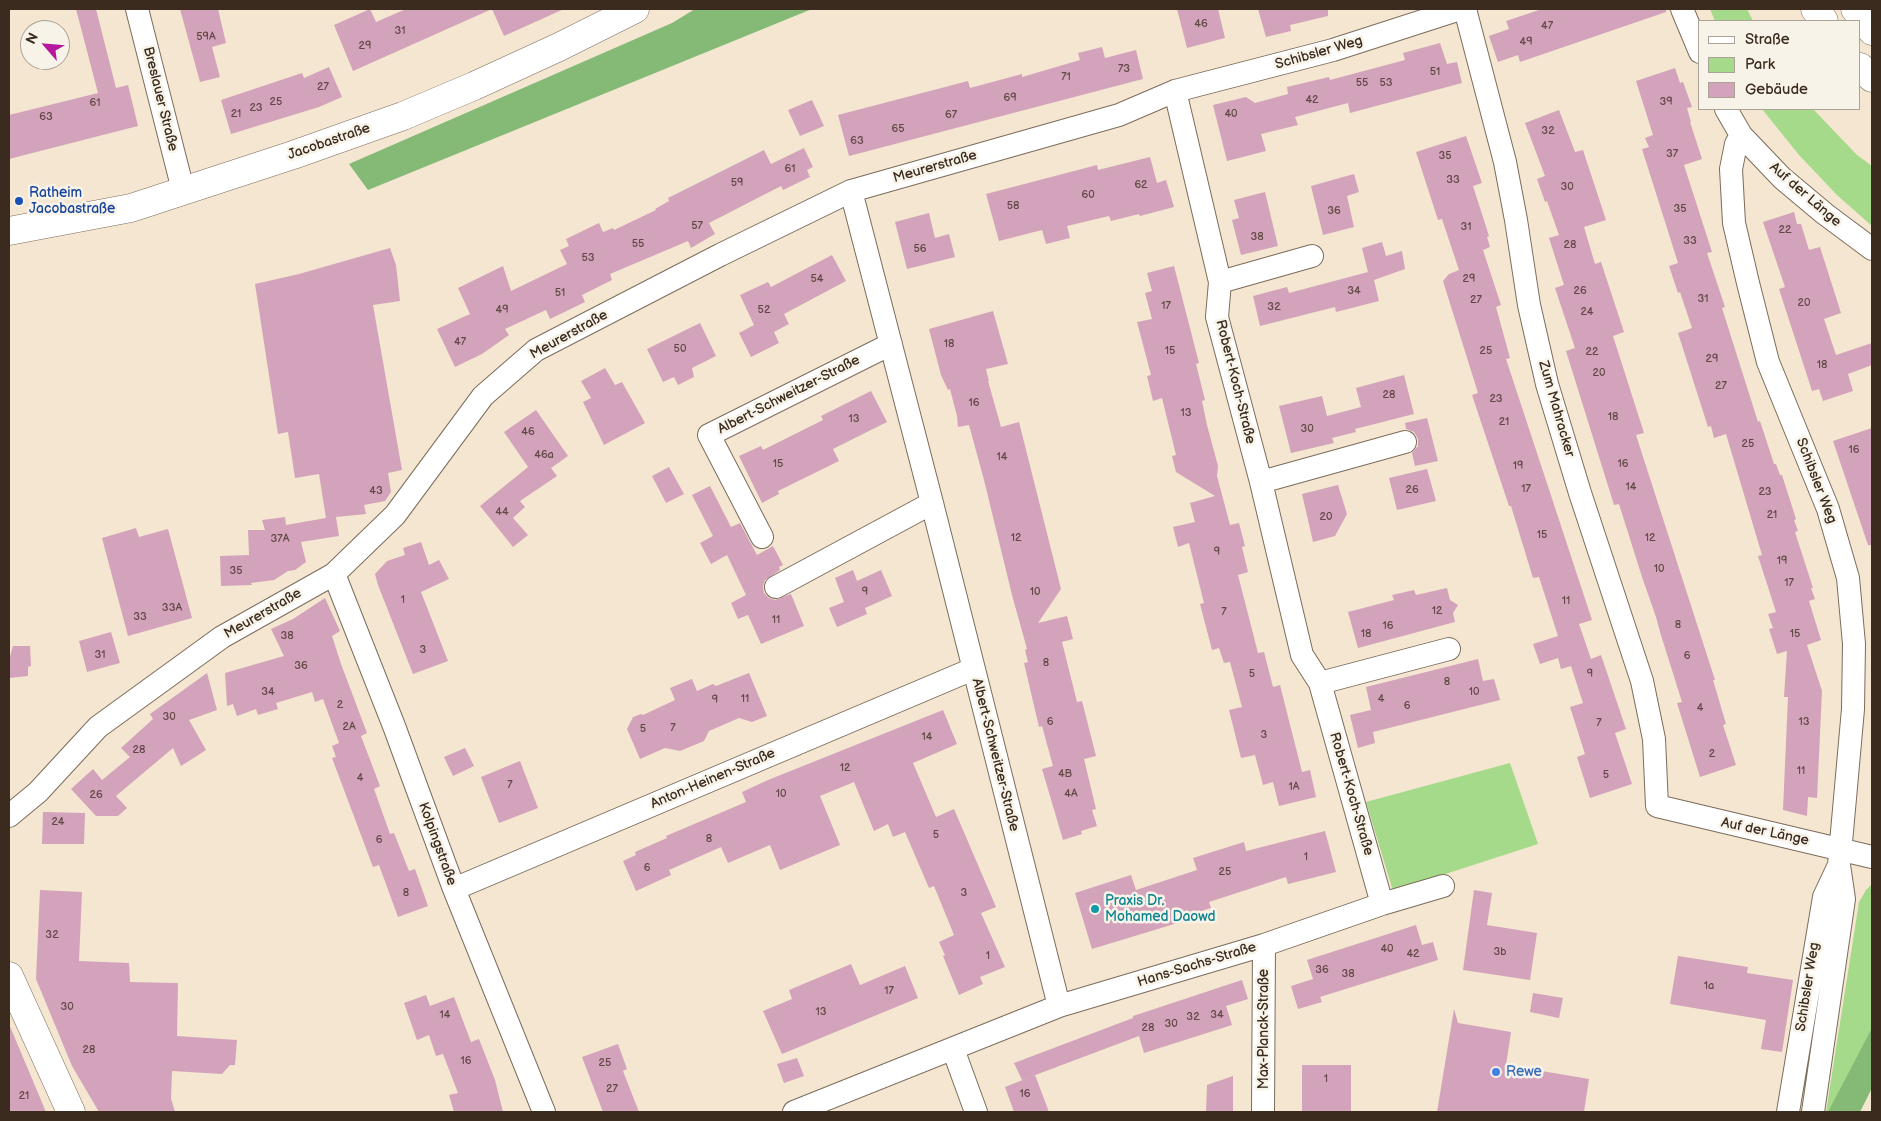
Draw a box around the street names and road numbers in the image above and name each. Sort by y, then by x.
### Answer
street label: Schibsler Weg [1273,32,1365,74]
street label: Breslauer Straße [139,45,181,153]
street label: Jacobastraße [286,120,372,164]
street label: Meurerstraße [891,147,979,187]
street label: Auf der Länge [1766,159,1844,231]
street label: Meurerstraße [527,307,611,363]
street label: Robert-Koch-Straße [1211,318,1259,446]
street label: Albert-Schweitzer-Straße [715,352,863,438]
street label: Zum Mahracker [1534,359,1578,459]
street label: Schibsler Weg [1792,436,1840,526]
street label: Meurerstraße [221,585,305,643]
street label: Albert-Schweitzer-Straße [968,677,1022,833]
street label: Robert-Koch-Straße [1325,730,1377,858]
street label: Anton-Heinen-Straße [648,745,778,813]
street label: Kolpingstraße [414,800,460,888]
street label: Auf der Länge [1720,814,1810,850]
street label: Hans-Sachs-Straße [1136,939,1258,991]
street label: Schibsler Weg [1793,941,1823,1033]
street label: Max-Planck-Straße [1256,969,1272,1089]

